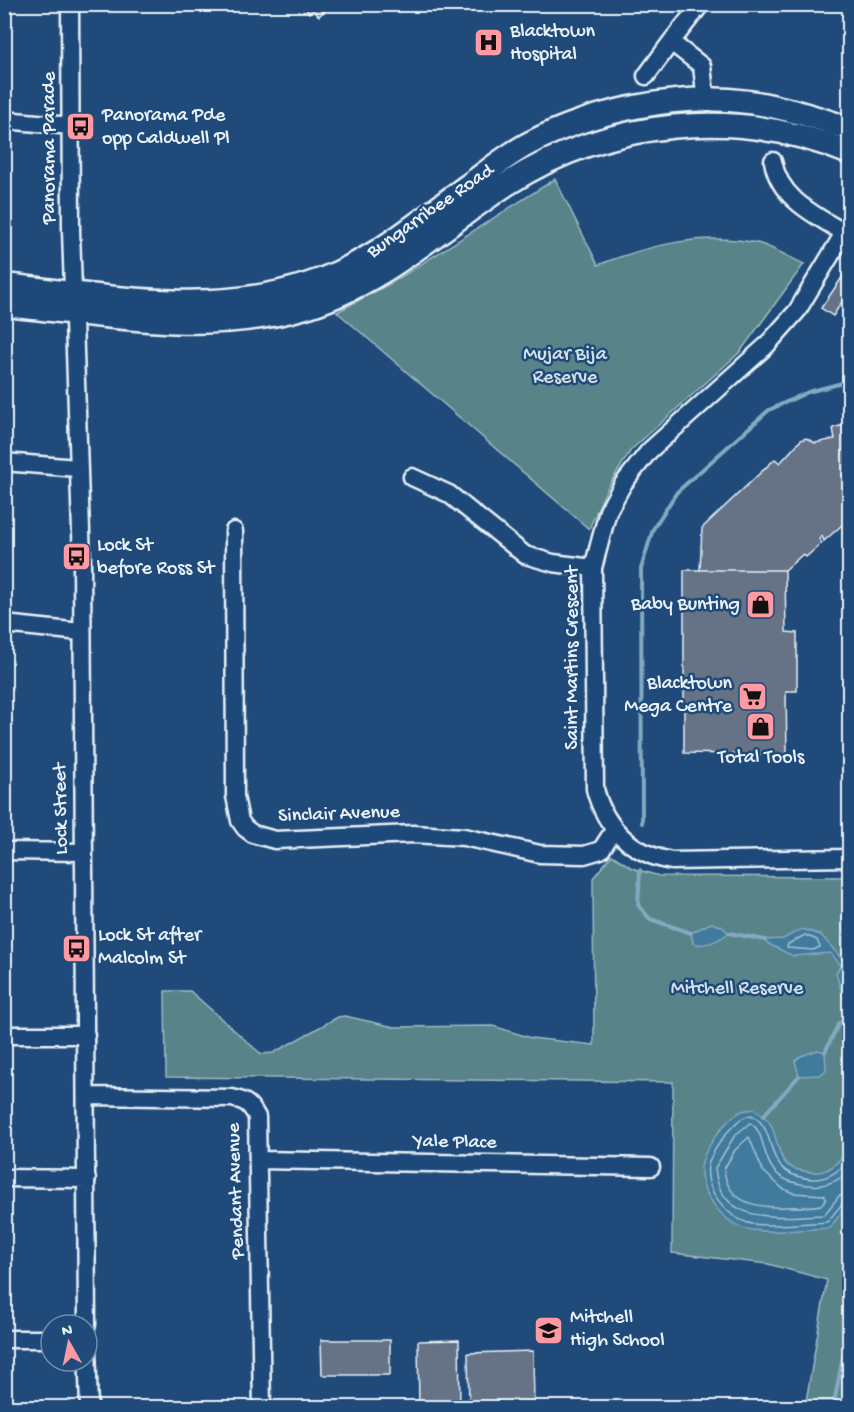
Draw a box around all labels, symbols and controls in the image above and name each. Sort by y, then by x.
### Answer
place label: Blacktown Hospital [509,21,595,67]
hospital icon: Blacktown Hospital [473,27,505,59]
street label: Panorama Parade [39,71,62,225]
place label: Panorama Pde opp Caldwell Pl [101,105,230,151]
bus stop icon: Panorama Pde opp Caldwell Pl [65,111,97,143]
street label: Bungarribee Road [362,158,501,265]
park label: Mujar Bija Reserve [523,344,608,390]
place label: Lock St before Ross St [97,535,216,581]
bus stop icon: Lock St before Ross St [60,541,92,573]
street label: Saint Martins Crescent [562,564,585,750]
shop icon: Baby Bunting [745,589,777,621]
place label: Baby Bunting [630,594,740,617]
place label: Blacktown Mega Centre [624,673,733,719]
supermarket icon: Blacktown Mega Centre [737,680,769,712]
shop icon: Total Tools [745,711,777,743]
place label: Total Tools [717,747,805,770]
street label: Lock Street [50,761,74,855]
street label: Sinclair Avenue [278,801,401,829]
place label: Lock St after Malcolm St [98,925,203,971]
bus stop icon: Lock St after Malcolm St [61,932,93,964]
park label: Mitchell Reserve [671,978,804,1001]
street label: Pendant Avenue [223,1122,251,1260]
street label: Yale Place [411,1131,498,1155]
place label: Mitchell High School [570,1307,665,1353]
north arrow [39,1313,99,1373]
school or university icon: Mitchell High School [533,1314,565,1346]
text: N [61,1321,74,1342]

